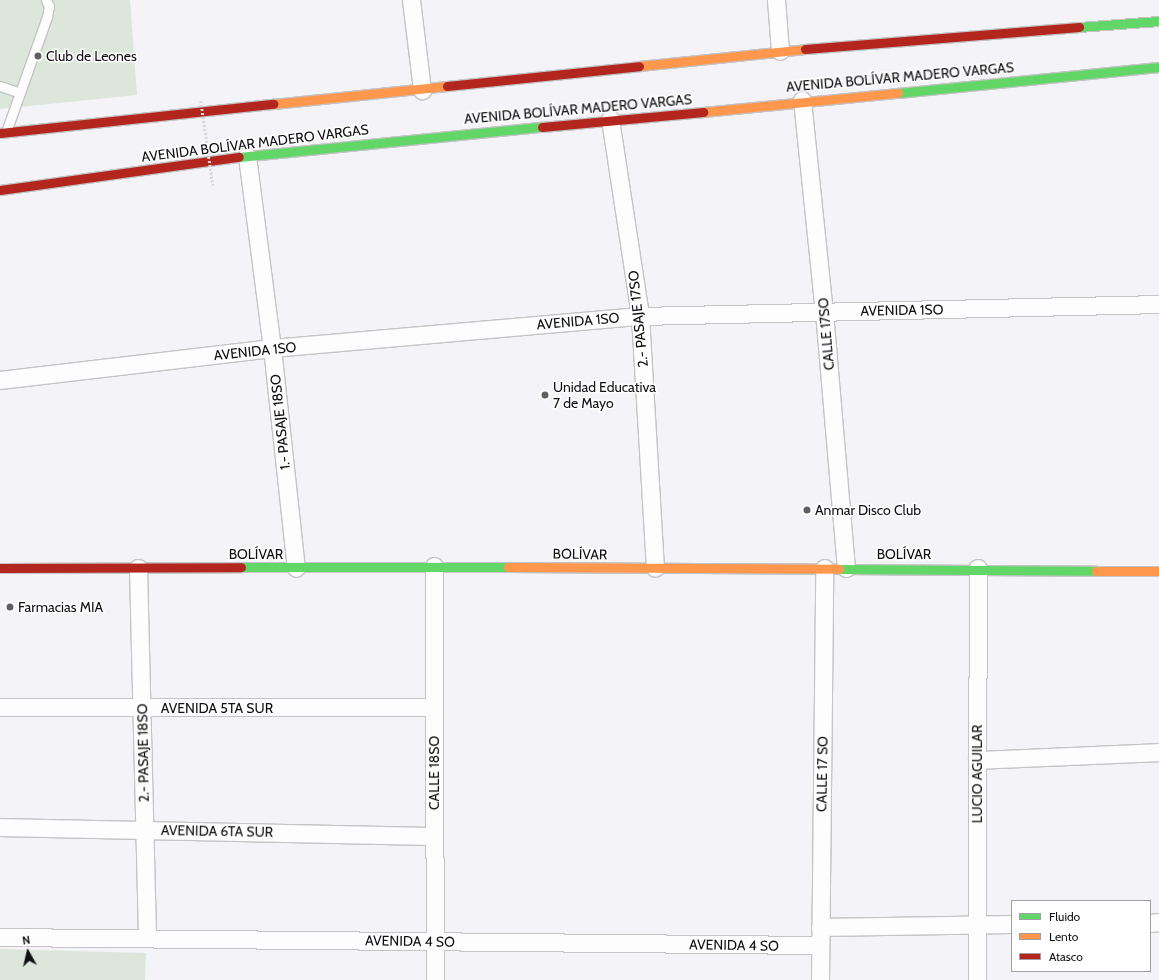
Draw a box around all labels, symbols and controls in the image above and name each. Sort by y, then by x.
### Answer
place label: Club de Leones [46,48,137,64]
marker: Club de Leones [33,51,43,61]
street label: AVENIDA BOLÍVAR MADERO VARGAS [785,59,1015,95]
street label: AVENIDA BOLÍVAR MADERO VARGAS [463,91,693,127]
street label: AVENIDA BOLÍVAR MADERO VARGAS [140,121,370,165]
street label: 2.- PASAJE 17SO [625,270,651,368]
street label: CALLE 17SO [814,297,838,371]
street label: AVENIDA 1SO [860,301,944,319]
street label: AVENIDA 1SO [536,309,620,333]
street label: AVENIDA 1SO [213,338,297,364]
street label: 1.- PASAJE 18SO [267,373,293,471]
place label: Unidad Educativa 7 de Mayo [553,379,656,412]
marker: Unidad Educativa 7 de Mayo [540,390,550,400]
place label: Anmar Disco Club [815,502,921,518]
marker: Anmar Disco Club [802,505,812,515]
street label: BOLÍVAR [553,545,607,563]
street label: BOLÍVAR [229,546,283,562]
street label: BOLÍVAR [877,546,931,562]
place label: Farmacias MIA [18,599,103,615]
marker: Farmacias MIA [5,602,15,612]
street label: AVENIDA 5TA SUR [161,700,273,716]
street label: 2.- PASAJE 18SO [134,704,152,802]
street label: LUCIO AGUILAR [969,725,985,823]
street label: CALLE 18SO [426,736,442,810]
street label: CALLE 17 SO [813,736,831,812]
street label: AVENIDA 6TA SUR [161,822,273,840]
legend [1011,900,1151,972]
text: Fluido [1049,909,1080,924]
text: Lento [1049,929,1078,944]
north arrow [8,932,48,972]
street label: AVENIDA 4 SO [365,932,455,950]
text: N [22,933,31,948]
street label: AVENIDA 4 SO [689,936,779,954]
text: Atasco [1049,949,1083,964]

